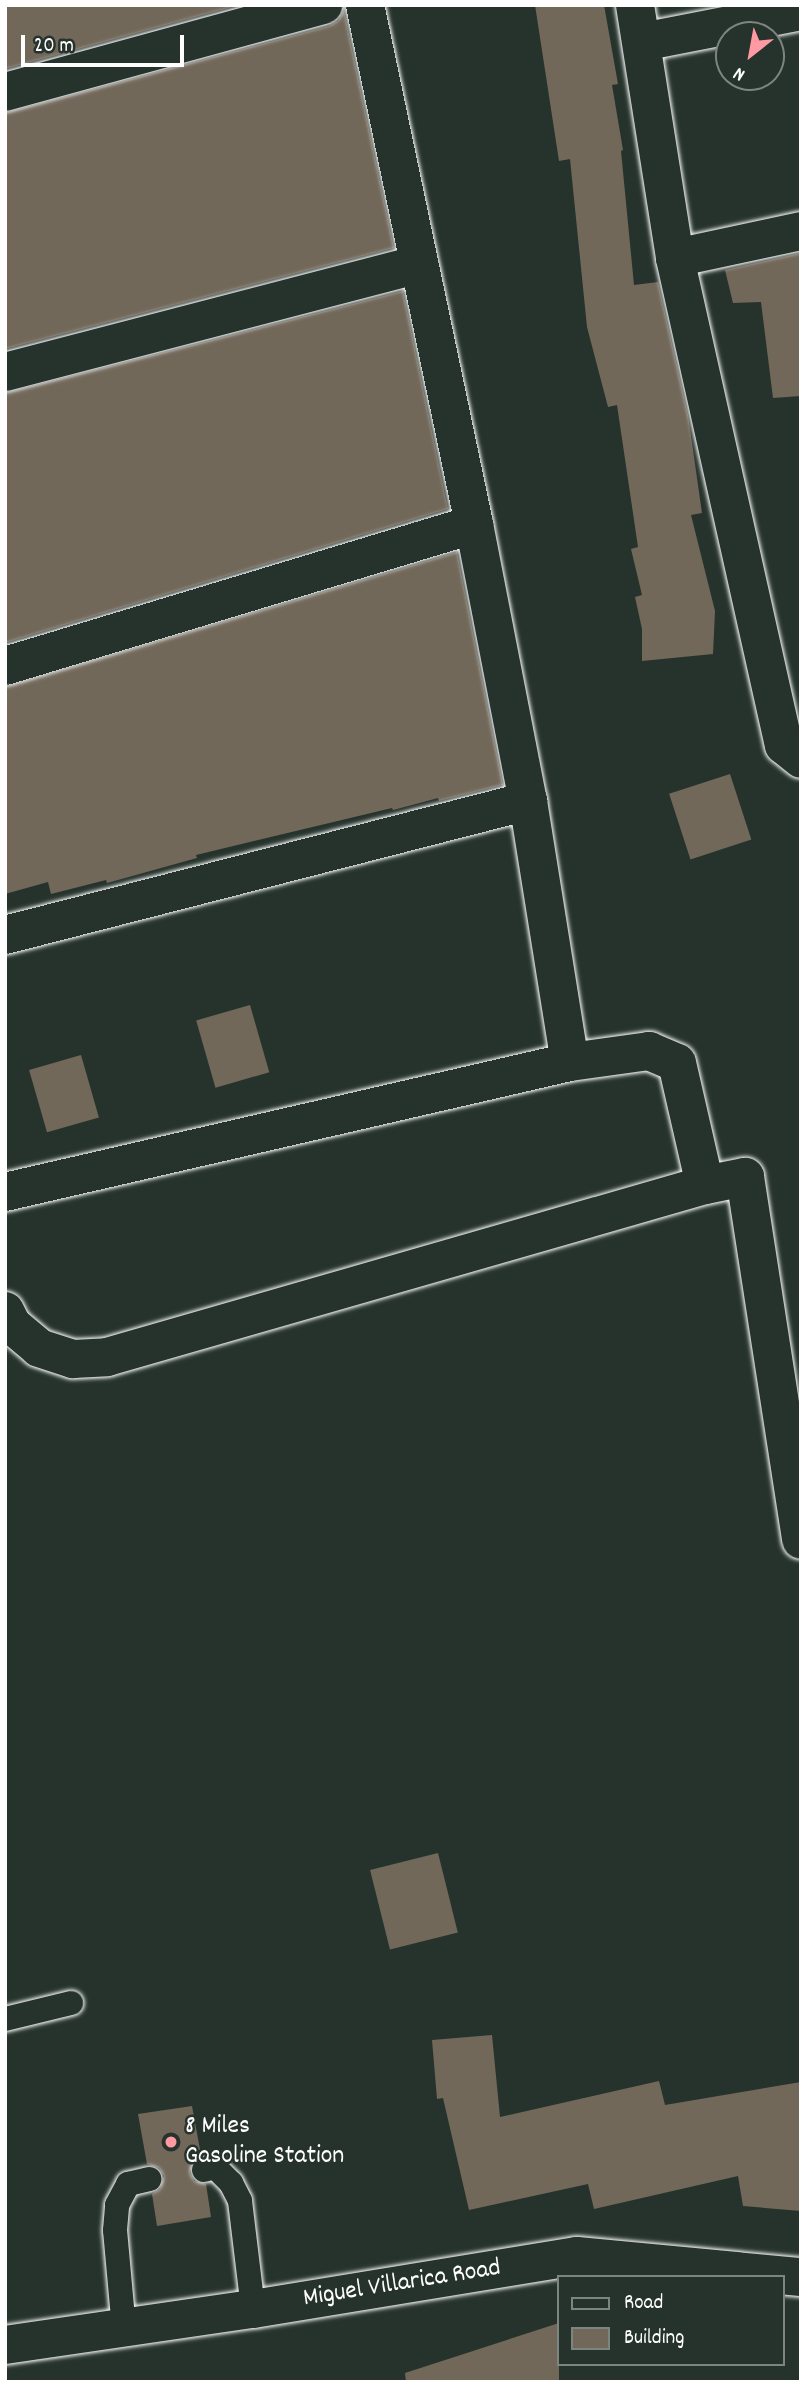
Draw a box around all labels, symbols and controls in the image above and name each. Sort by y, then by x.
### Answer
scale bar [24,21,187,65]
north arrow [715,21,785,91]
text: 20 m [34,32,74,62]
text: N [729,59,751,87]
place label: 8 Miles Gasoline Station [185,2111,344,2172]
marker: 8 Miles Gasoline Station [163,2134,179,2150]
street label: Miguel Villarica Road [301,2253,503,2315]
legend [558,2275,785,2366]
text: Road [624,2289,663,2319]
text: Building [624,2324,684,2354]

